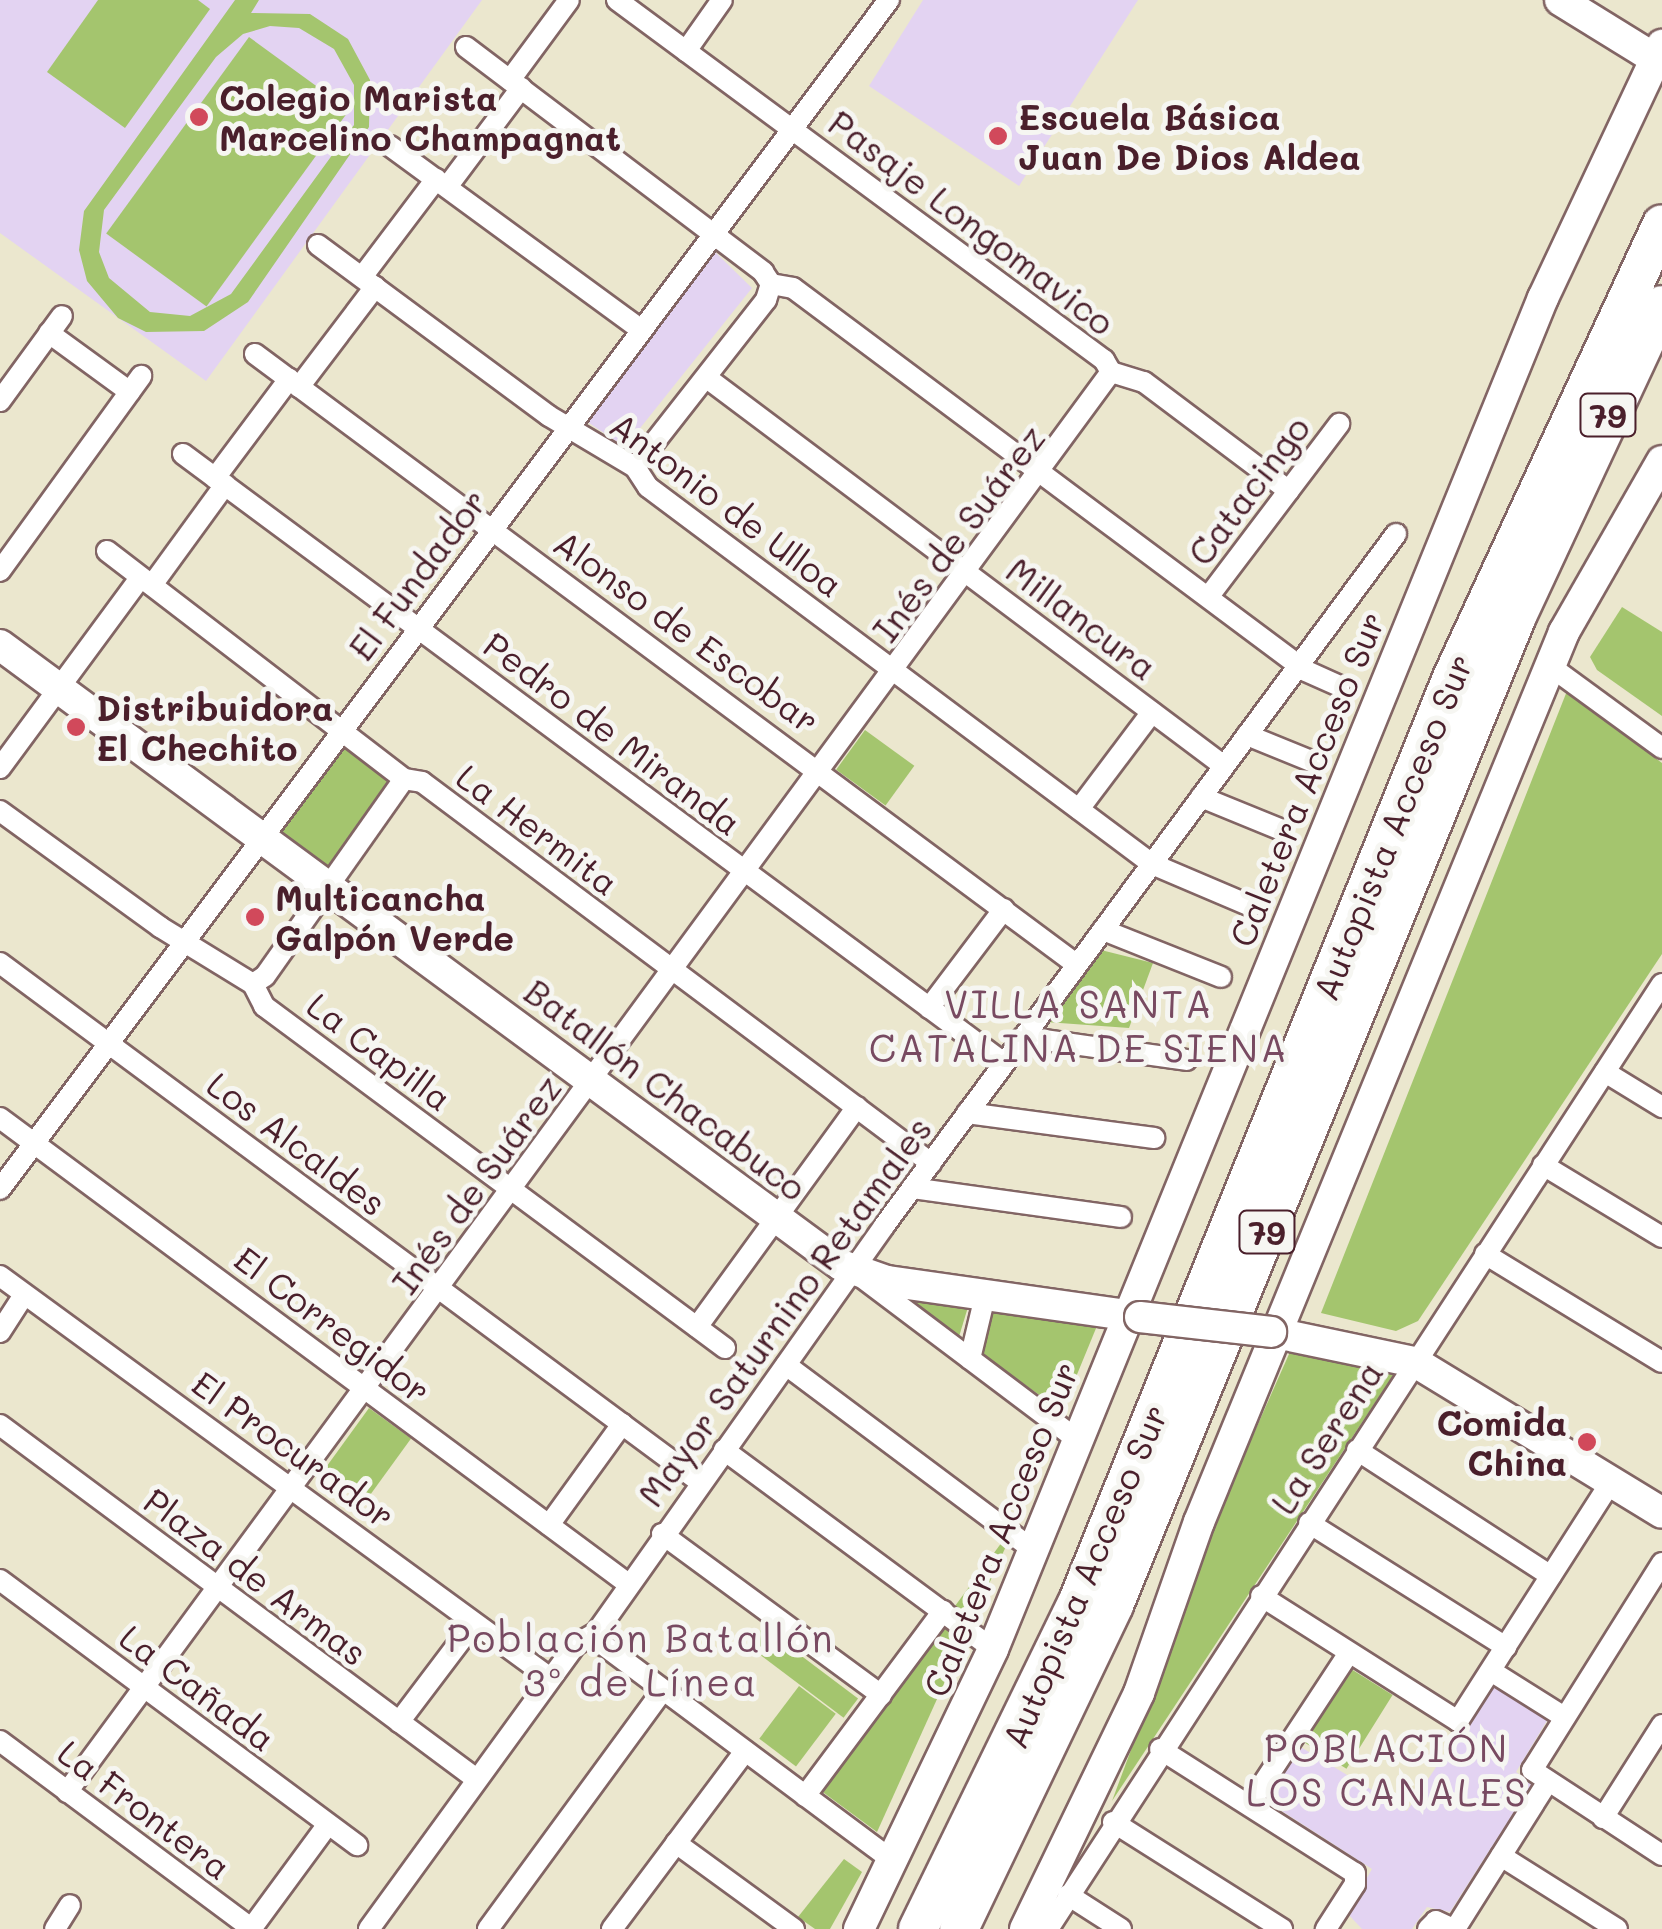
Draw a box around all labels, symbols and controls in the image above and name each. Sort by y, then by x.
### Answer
place label: Colegio Marista Marcelino Champagnat [219,76,621,158]
place label: Escuela Básica Juan De Dios Aldea [1018,95,1361,177]
street label: Pasaje Longomavico [821,101,1123,343]
marker: Colegio Marista Marcelino Champagnat [188,106,210,128]
marker: Escuela Básica Juan De Dios Aldea [987,125,1009,147]
road number: 79 [1578,388,1638,442]
street label: Antonio de Ulloa [602,403,852,605]
street label: Catacingo [1178,407,1318,573]
street label: Inés de Suárez [863,417,1053,649]
street label: El Fundador [339,480,495,668]
street label: Alonso de Escobar [546,521,828,741]
street label: Millancura [999,548,1165,688]
street label: Caletera Acceso Sur [1220,605,1392,953]
street label: Pedro de Miranda [476,623,750,843]
street label: Autopista Acceso Sur [1303,648,1481,1006]
place label: Distribuidora El Chechito [96,686,333,768]
marker: Distribuidora El Chechito [65,716,87,738]
street label: La Hermita [449,755,627,903]
place label: Multicancha Galpón Verde [275,876,514,958]
marker: Multicancha Galpón Verde [244,906,266,928]
street label: Batallón Chacabuco [517,970,815,1208]
district label: VILLA SANTA CATALINA DE SIENA [869,981,1289,1070]
street label: La Capilla [300,983,460,1119]
street label: Los Alcaldes [200,1062,394,1224]
street label: Inés de Suárez [383,1067,569,1301]
street label: Mayor Saturnino Retamales [629,1108,939,1514]
road number: 79 [1237,1205,1297,1259]
street label: El Corregidor [227,1237,439,1411]
street label: La Serena [1261,1353,1391,1521]
street label: Caletera Acceso Sur [914,1355,1086,1703]
street label: El Procurador [185,1362,403,1536]
street label: Autopista Acceso Sur [992,1398,1176,1754]
place label: Comida China [1437,1401,1567,1483]
marker: Comida China [1576,1431,1598,1453]
street label: Plaza de Armas [136,1479,376,1673]
street label: La Cañada [112,1615,284,1759]
district label: Población Batallón 3º de Línea [447,1615,835,1705]
district label: POBLACIÓN LOS CANALES [1246,1725,1528,1815]
street label: La Frontera [50,1731,240,1887]

